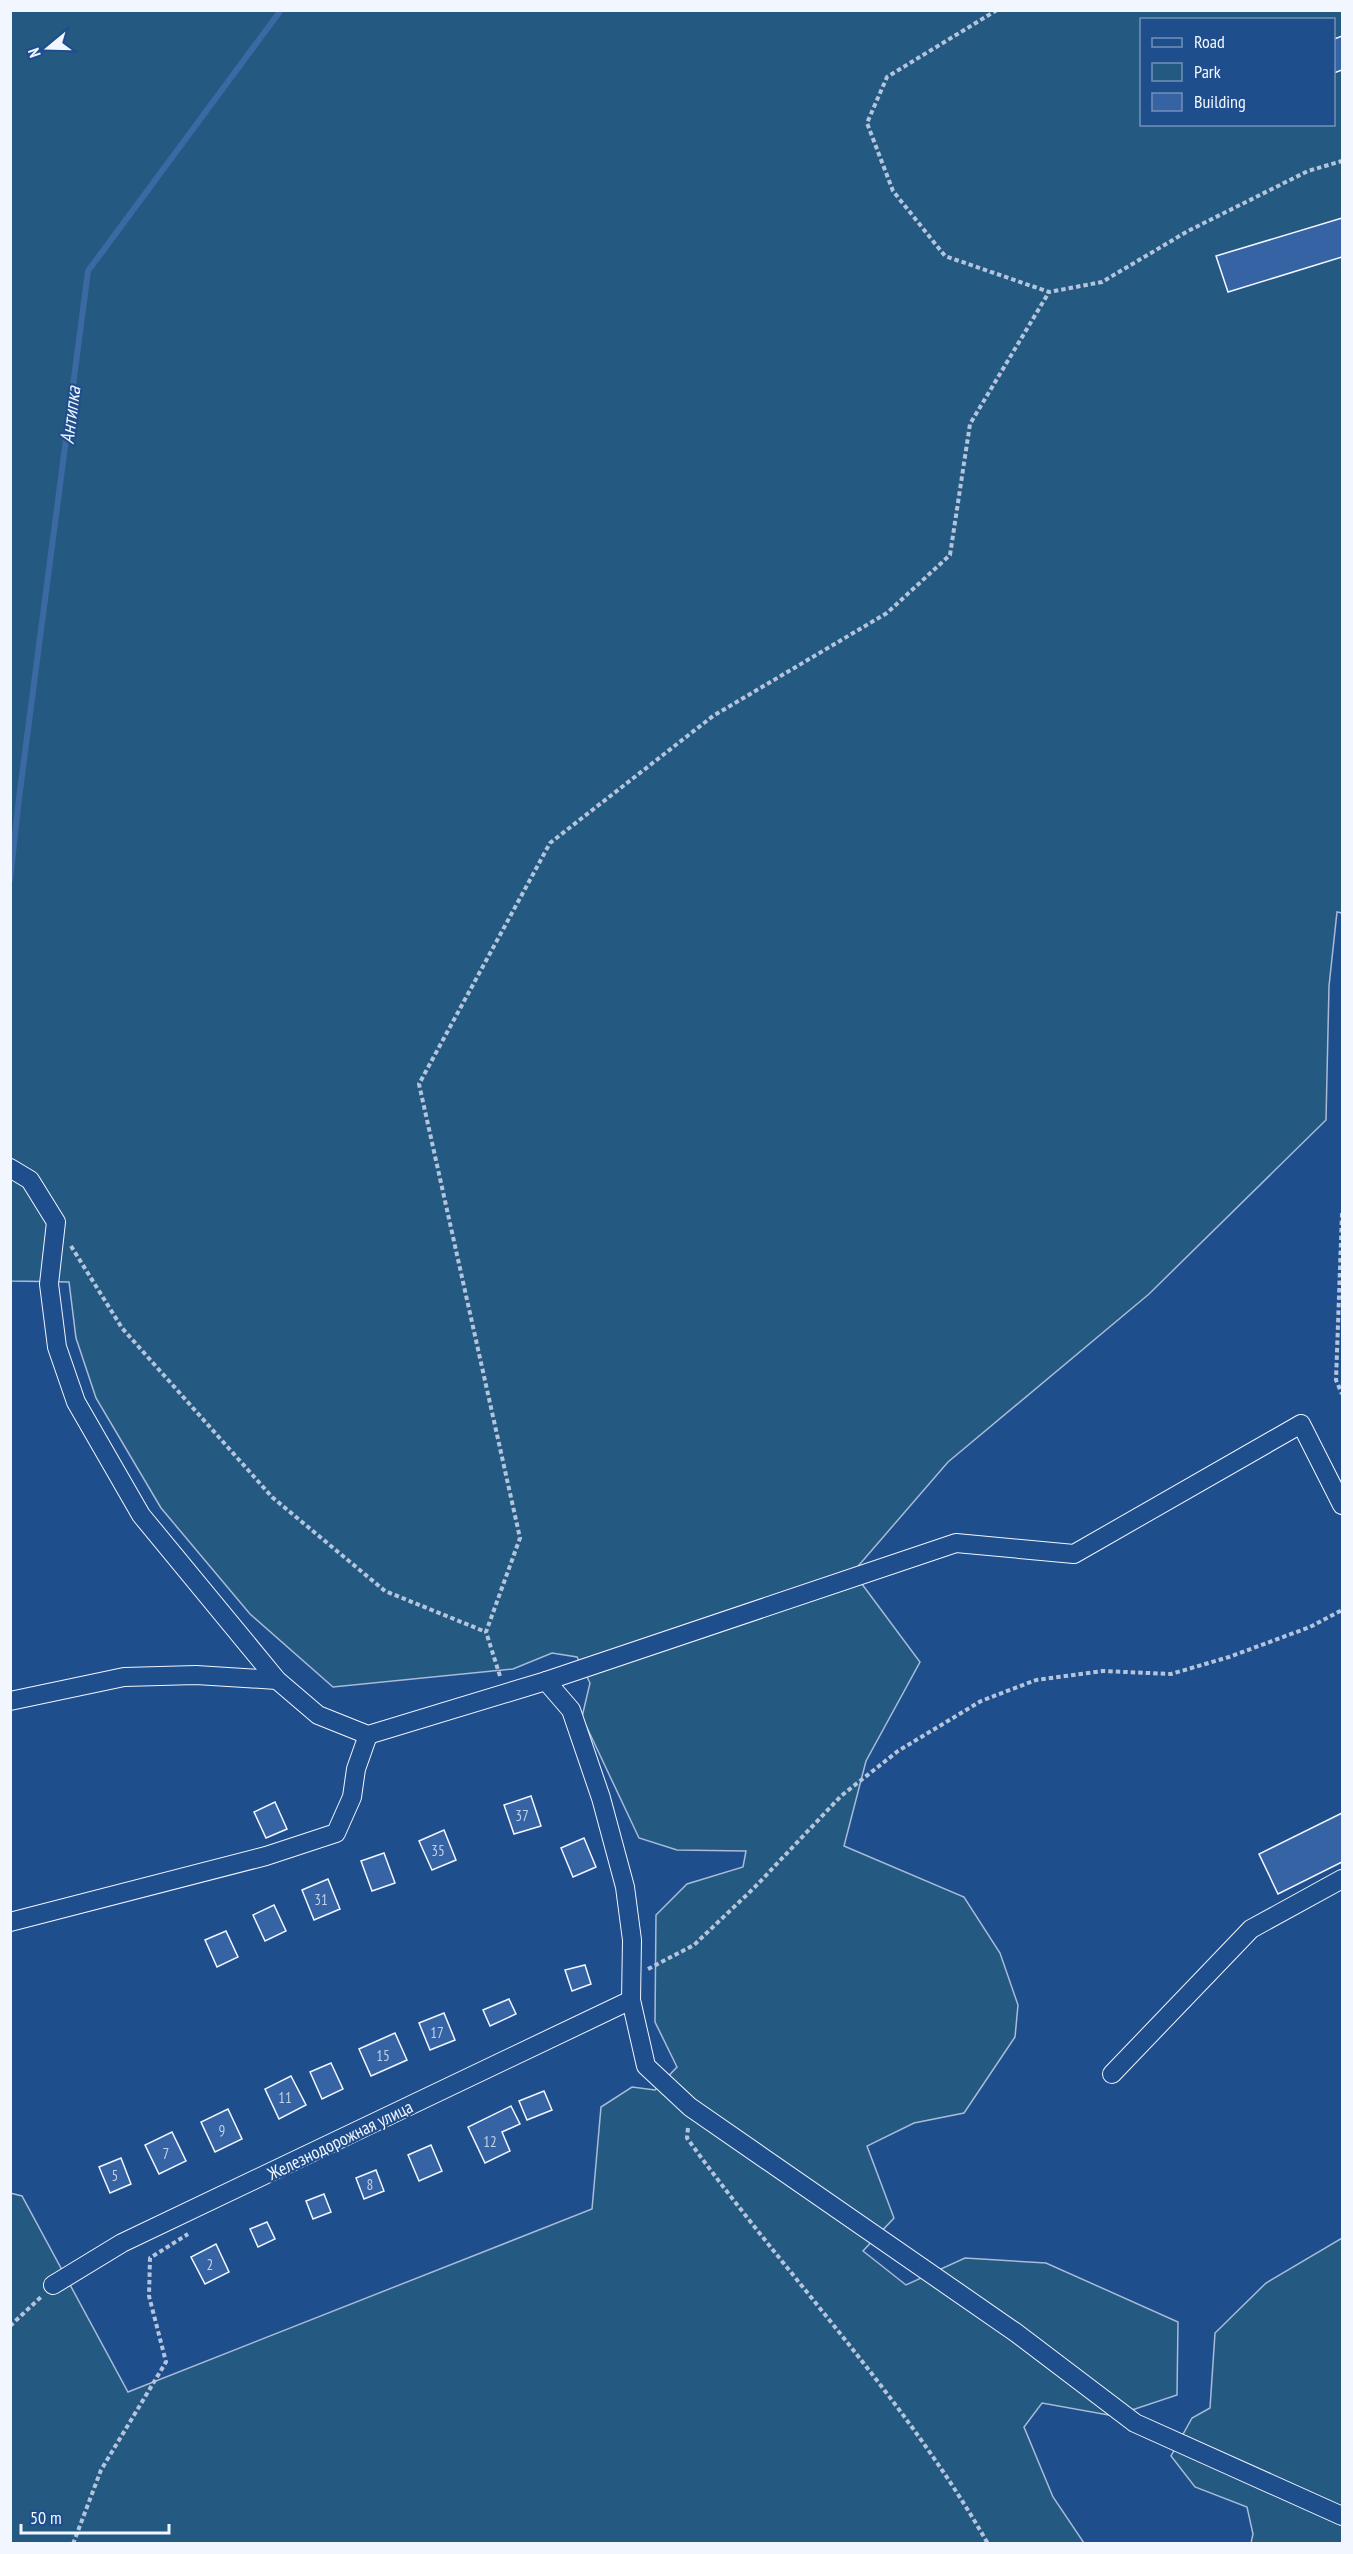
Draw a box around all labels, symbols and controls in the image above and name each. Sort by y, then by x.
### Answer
north arrow [18,18,78,78]
legend [1140,18,1335,126]
text: Road [1194,30,1225,53]
text: N [23,46,45,60]
text: Park [1194,60,1221,83]
text: Building [1194,90,1246,113]
water label: Антипка [54,384,87,445]
house number: 37 [515,1806,529,1825]
house number: 35 [431,1841,445,1860]
house number: 31 [314,1890,328,1909]
house number: 17 [430,2023,444,2042]
house number: 15 [376,2046,390,2065]
house number: 11 [278,2088,292,2107]
street label: Железнодорожная улица [263,2095,416,2186]
house number: 9 [219,2121,225,2140]
house number: 12 [483,2132,497,2151]
house number: 7 [163,2144,169,2163]
house number: 5 [112,2166,118,2185]
house number: 8 [367,2175,373,2194]
house number: 2 [207,2255,213,2274]
scale bar [21,2497,170,2535]
text: 50 m [30,2506,62,2529]

